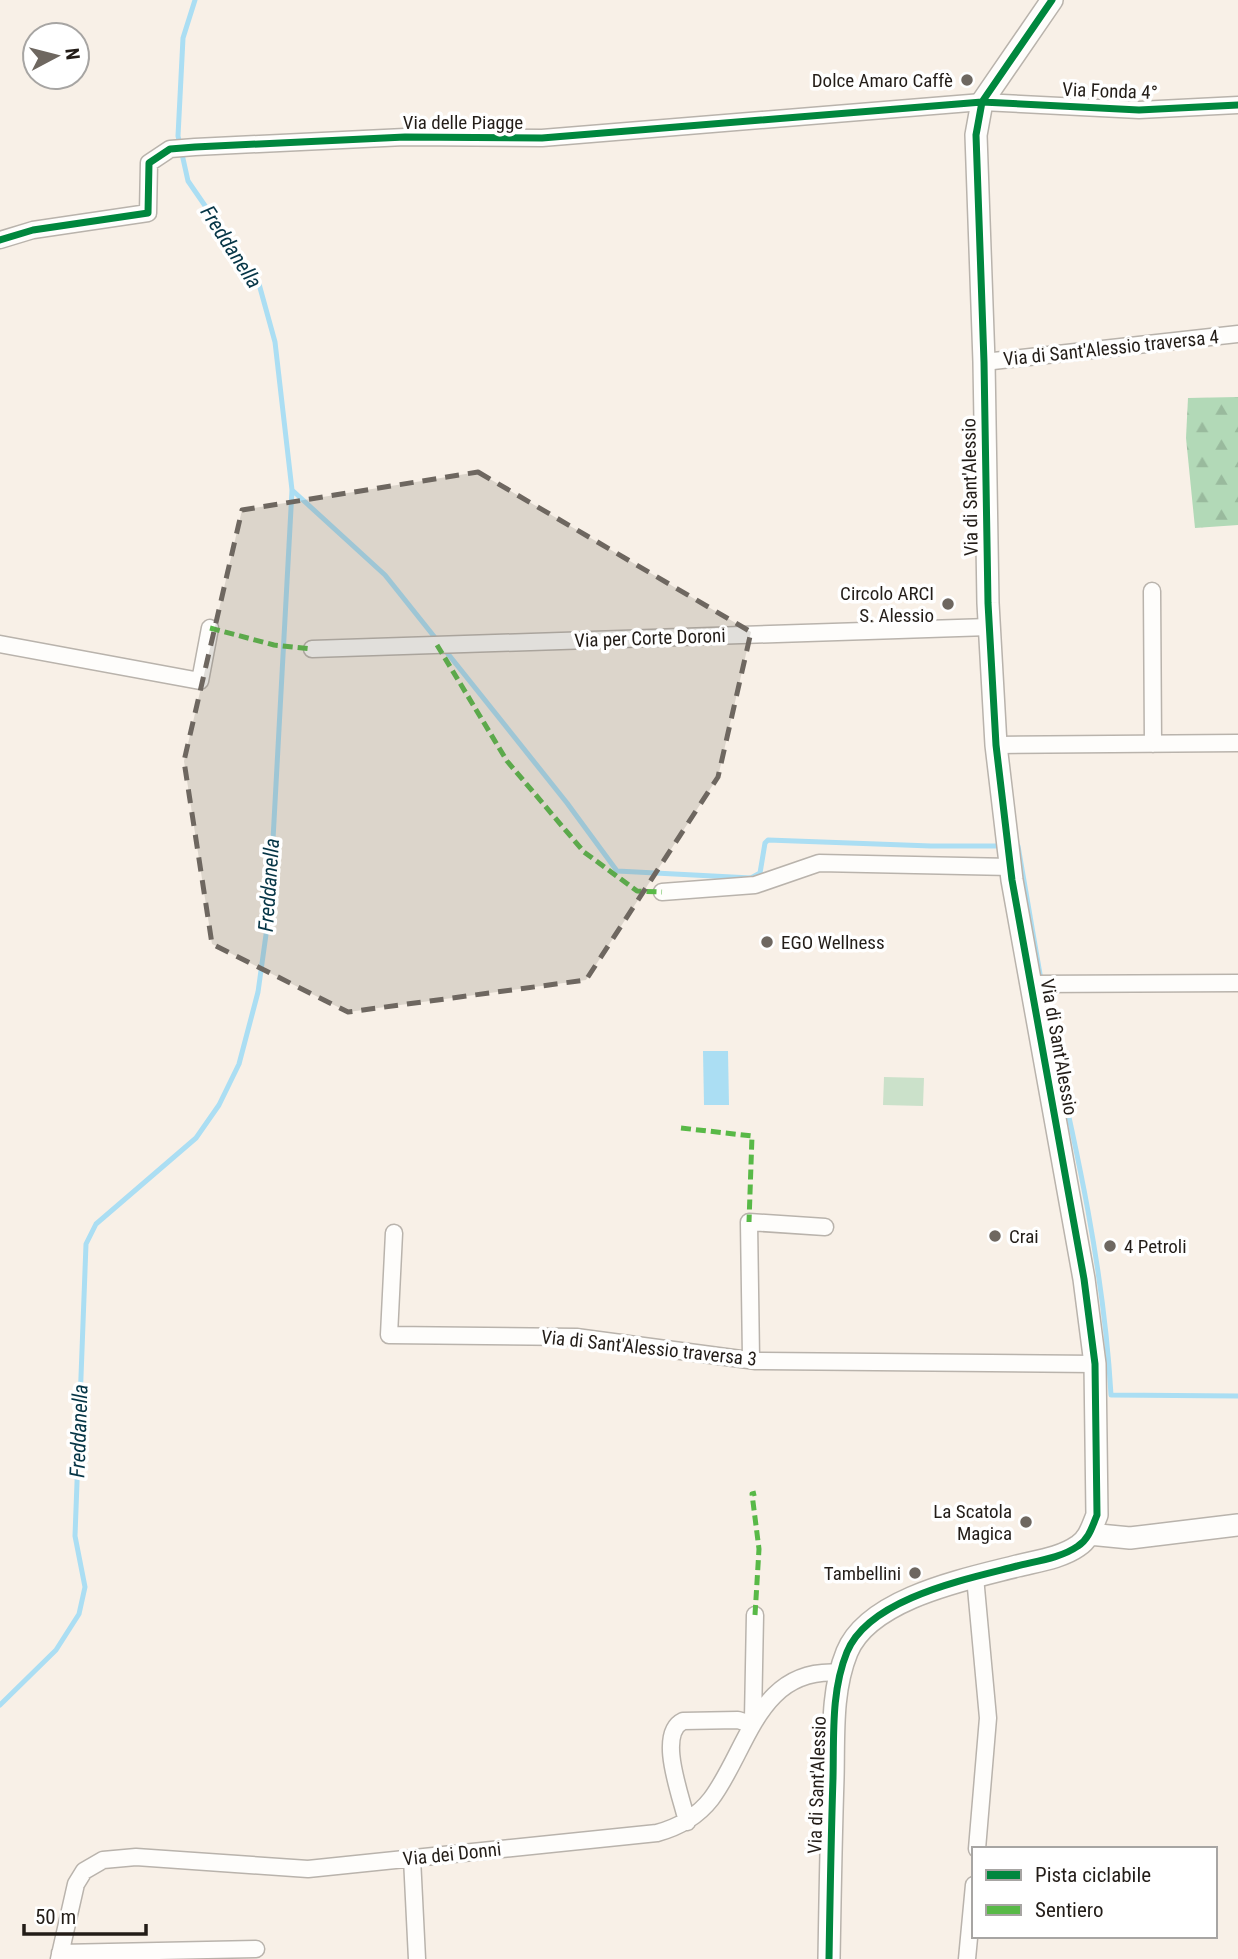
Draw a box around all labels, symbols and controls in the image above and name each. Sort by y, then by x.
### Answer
north arrow [21,21,91,91]
text: N [60,47,85,61]
place label: Dolce Amaro Caffè [812,69,953,92]
marker: Dolce Amaro Caffè [959,72,975,88]
street label: Via Fonda 4° [1062,78,1158,104]
street label: Via delle Piagge [403,111,523,134]
water label: Freddanella [195,201,267,293]
street label: Via di Sant'Alessio traversa 4 [1002,325,1220,371]
street label: Via di Sant'Alessio [957,418,983,556]
place label: Circolo ARCI S. Alessio [840,582,934,627]
marker: Circolo ARCI S. Alessio [940,596,956,612]
street label: Via per Corte Doroni [574,624,726,652]
water label: Freddanella [254,837,284,933]
place label: EGO Wellness [781,931,885,954]
marker: EGO Wellness [759,934,775,950]
street label: Via di Sant'Alessio [1036,977,1082,1117]
place label: Crai [1009,1225,1039,1248]
marker: Crai [987,1228,1003,1244]
place label: 4 Petroli [1124,1235,1187,1258]
marker: 4 Petroli [1102,1238,1118,1254]
street label: Via di Sant'Alessio traversa 3 [540,1325,758,1371]
water label: Freddanella [65,1384,93,1478]
place label: La Scatola Magica [933,1500,1012,1545]
marker: La Scatola Magica [1018,1514,1034,1530]
place label: Tambellini [824,1562,901,1585]
marker: Tambellini [907,1565,923,1581]
street label: Via di Sant'Alessio [803,1716,831,1854]
street label: Via dei Donni [402,1837,502,1871]
legend [972,1847,1217,1938]
text: Pista ciclabile [1035,1863,1151,1887]
scale bar [24,1892,147,1936]
text: Sentiero [1035,1898,1104,1922]
text: 50 m [35,1905,76,1929]

